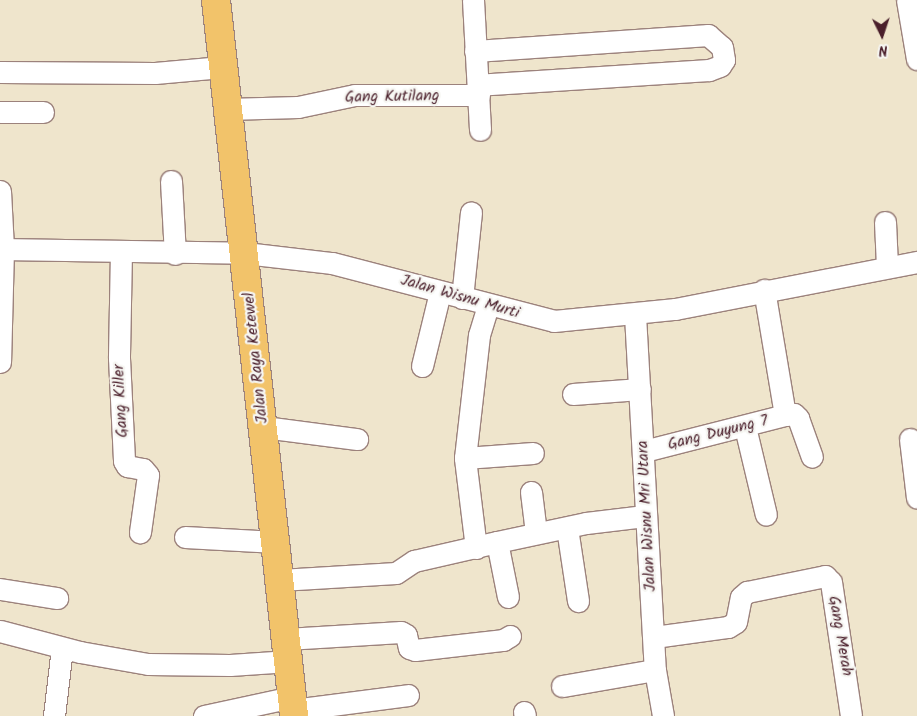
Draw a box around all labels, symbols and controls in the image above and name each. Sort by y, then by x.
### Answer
north arrow [857,10,907,60]
text: N [878,39,888,61]
street label: Gang Kutilang [345,87,439,107]
street label: Jalan Wisnu Murti [398,271,522,323]
street label: Jalan Raya Ketewel [240,292,272,424]
street label: Gang Killer [109,364,133,438]
street label: Gang Duyung 7 [666,411,770,455]
street label: Jalan Wisnu Mri Utara [633,440,661,592]
street label: Gang Merah [824,594,856,678]

